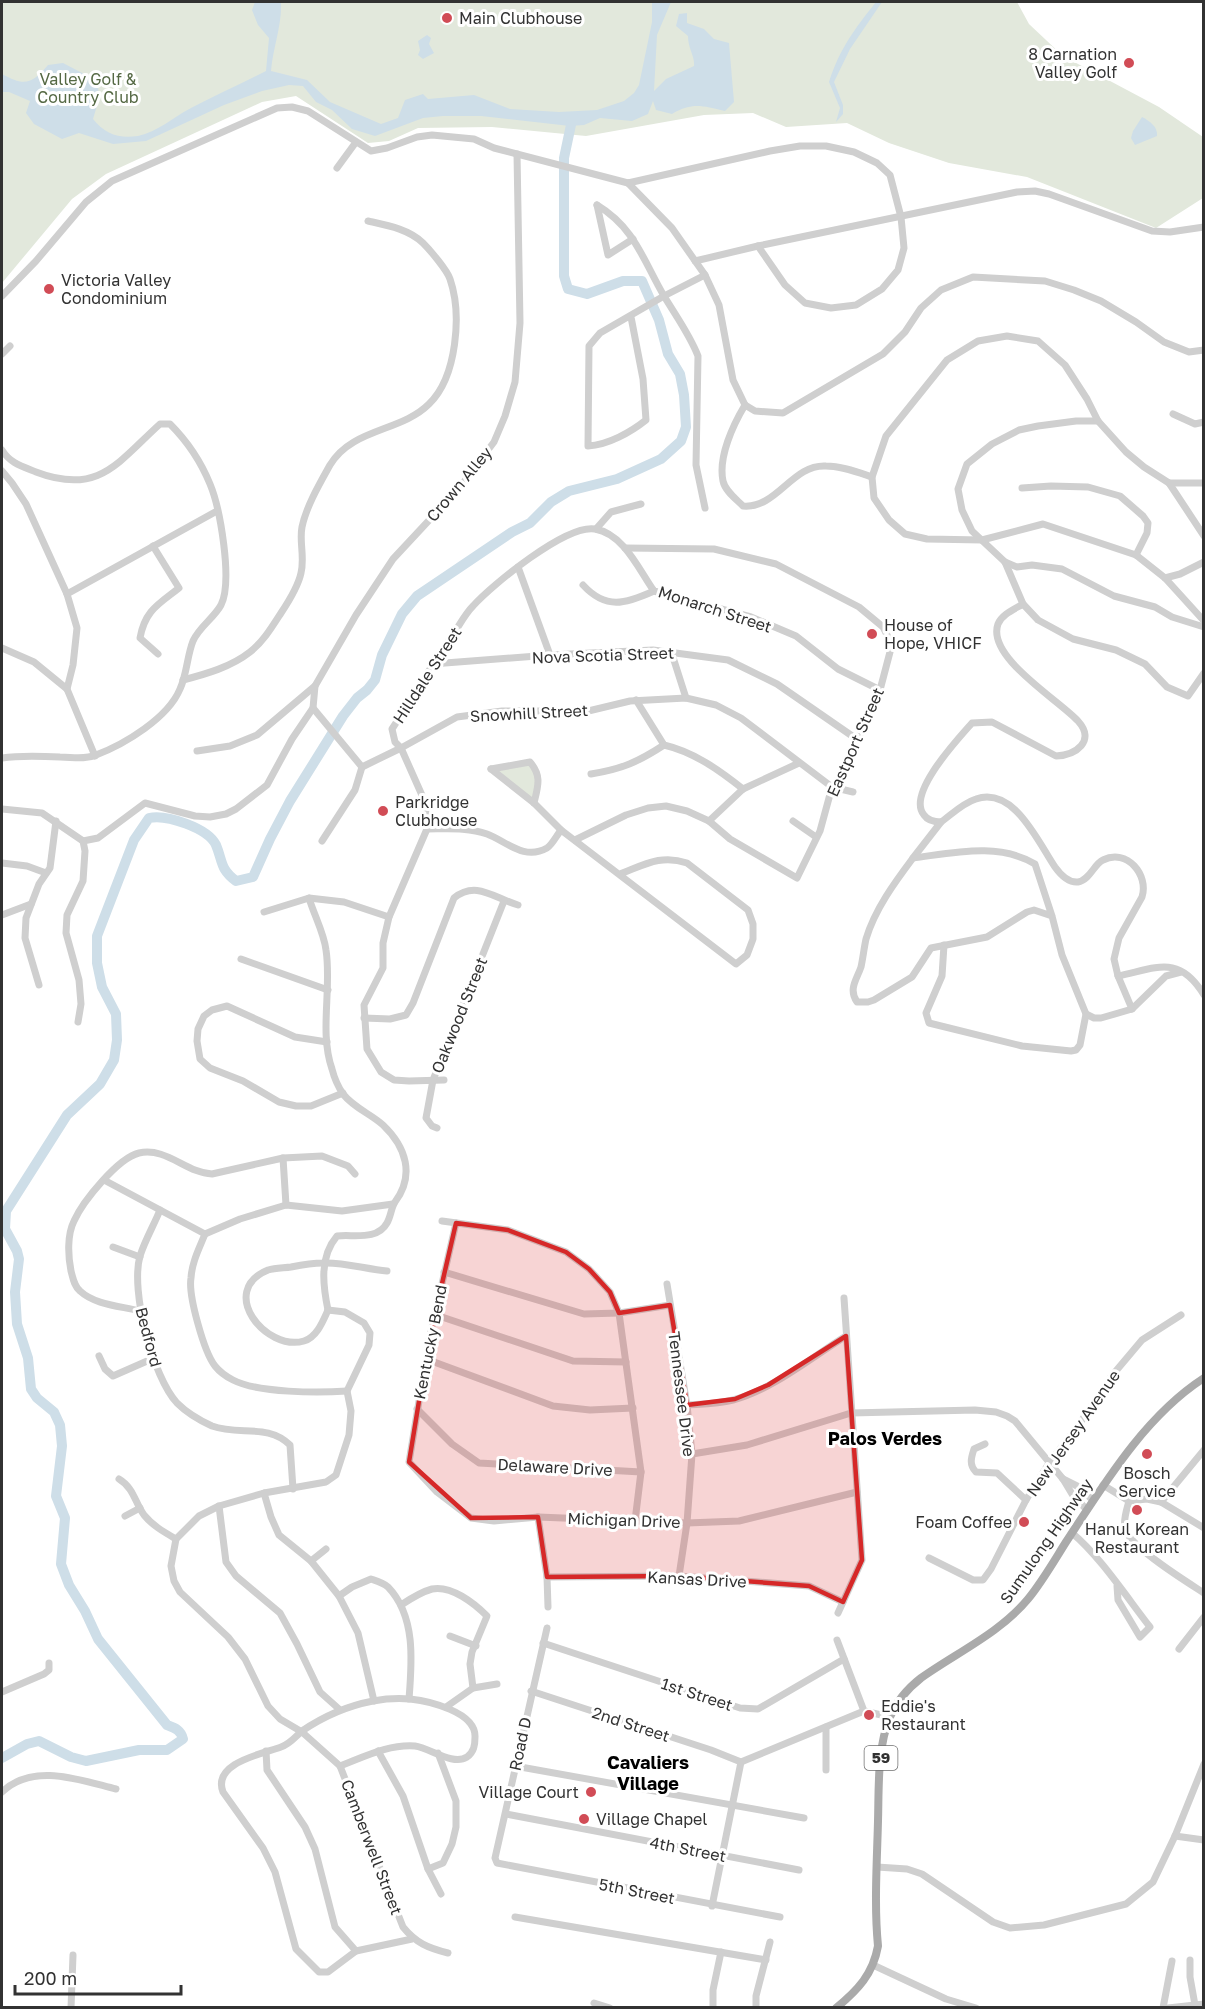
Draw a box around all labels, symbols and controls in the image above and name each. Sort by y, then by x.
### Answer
place label: Main Clubhouse [459,8,582,28]
marker: Main Clubhouse [440,11,454,25]
place label: 8 Carnation Valley Golf [1028,44,1117,82]
marker: 8 Carnation Valley Golf [1122,56,1136,70]
park label: Valley Golf & Country Club [37,69,139,107]
place label: Victoria Valley Condominium [61,270,171,308]
marker: Victoria Valley Condominium [42,282,56,296]
street label: Crown Alley [422,442,496,526]
street label: Monarch Street [656,581,774,637]
place label: House of Hope, VHICF [884,615,982,653]
street label: Hilldale Street [388,623,466,727]
marker: House of Hope, VHICF [865,627,879,641]
street label: Nova Scotia Street [531,643,675,667]
street label: Eastport Street [822,684,888,800]
street label: Snowhill Street [469,700,589,726]
place label: Parkridge Clubhouse [395,792,477,830]
marker: Parkridge Clubhouse [376,804,390,818]
street label: Oakwood Street [427,954,491,1076]
street label: Kentucky Bend [409,1283,451,1401]
street label: Bedford [131,1305,167,1369]
street label: Tennessee Drive [664,1330,700,1458]
street label: New Jersey Avenue [1022,1366,1124,1500]
district label: Palos Verdes [828,1427,942,1449]
marker: Bosch Service [1140,1447,1154,1461]
street label: Delaware Drive [497,1454,613,1480]
place label: Bosch Service [1118,1463,1176,1501]
street label: Sumulong Highway [995,1474,1097,1607]
marker: Hanul Korean Restaurant [1130,1503,1144,1517]
street label: Michigan Drive [567,1508,681,1532]
place label: Foam Coffee [915,1512,1012,1532]
marker: Foam Coffee [1017,1515,1031,1529]
place label: Hanul Korean Restaurant [1085,1519,1189,1557]
street label: Kansas Drive [647,1566,747,1592]
street label: 1st Street [659,1673,735,1715]
place label: Eddie's Restaurant [881,1696,966,1734]
street label: 2nd Street [590,1702,672,1746]
marker: Eddie's Restaurant [862,1708,876,1722]
street label: Road D [505,1715,535,1773]
road number: 59 [864,1746,898,1770]
district label: Cavaliers Village [607,1751,689,1794]
street label: Camberwell Street [337,1776,407,1918]
place label: Village Court [478,1782,579,1802]
marker: Village Court [584,1785,598,1799]
place label: Village Chapel [596,1809,707,1829]
marker: Village Chapel [577,1812,591,1826]
street label: 4th Street [648,1832,728,1866]
street label: 5th Street [597,1874,677,1908]
scale bar [15,1958,182,1996]
text: 200 m [24,1967,77,1989]

